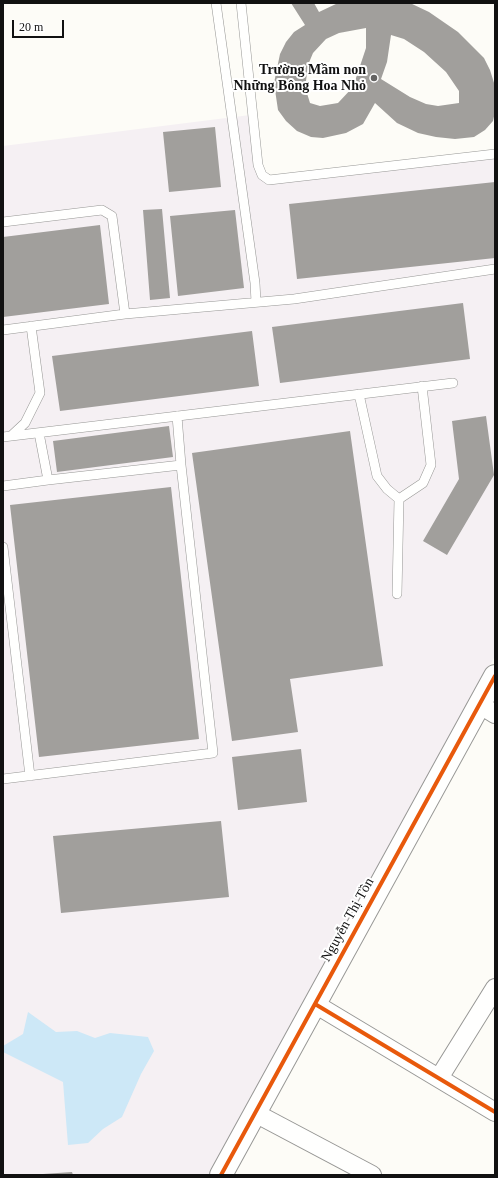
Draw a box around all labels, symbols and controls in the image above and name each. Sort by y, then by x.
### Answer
scale bar [14,12,66,38]
text: 20 m [19,20,43,34]
place label: Trường Mầm non Những Bông Hoa Nhỏ [234,62,366,94]
marker: Trường Mầm non Những Bông Hoa Nhỏ [369,73,379,83]
street label: Nguyễn Thị Tồn [318,875,378,965]

